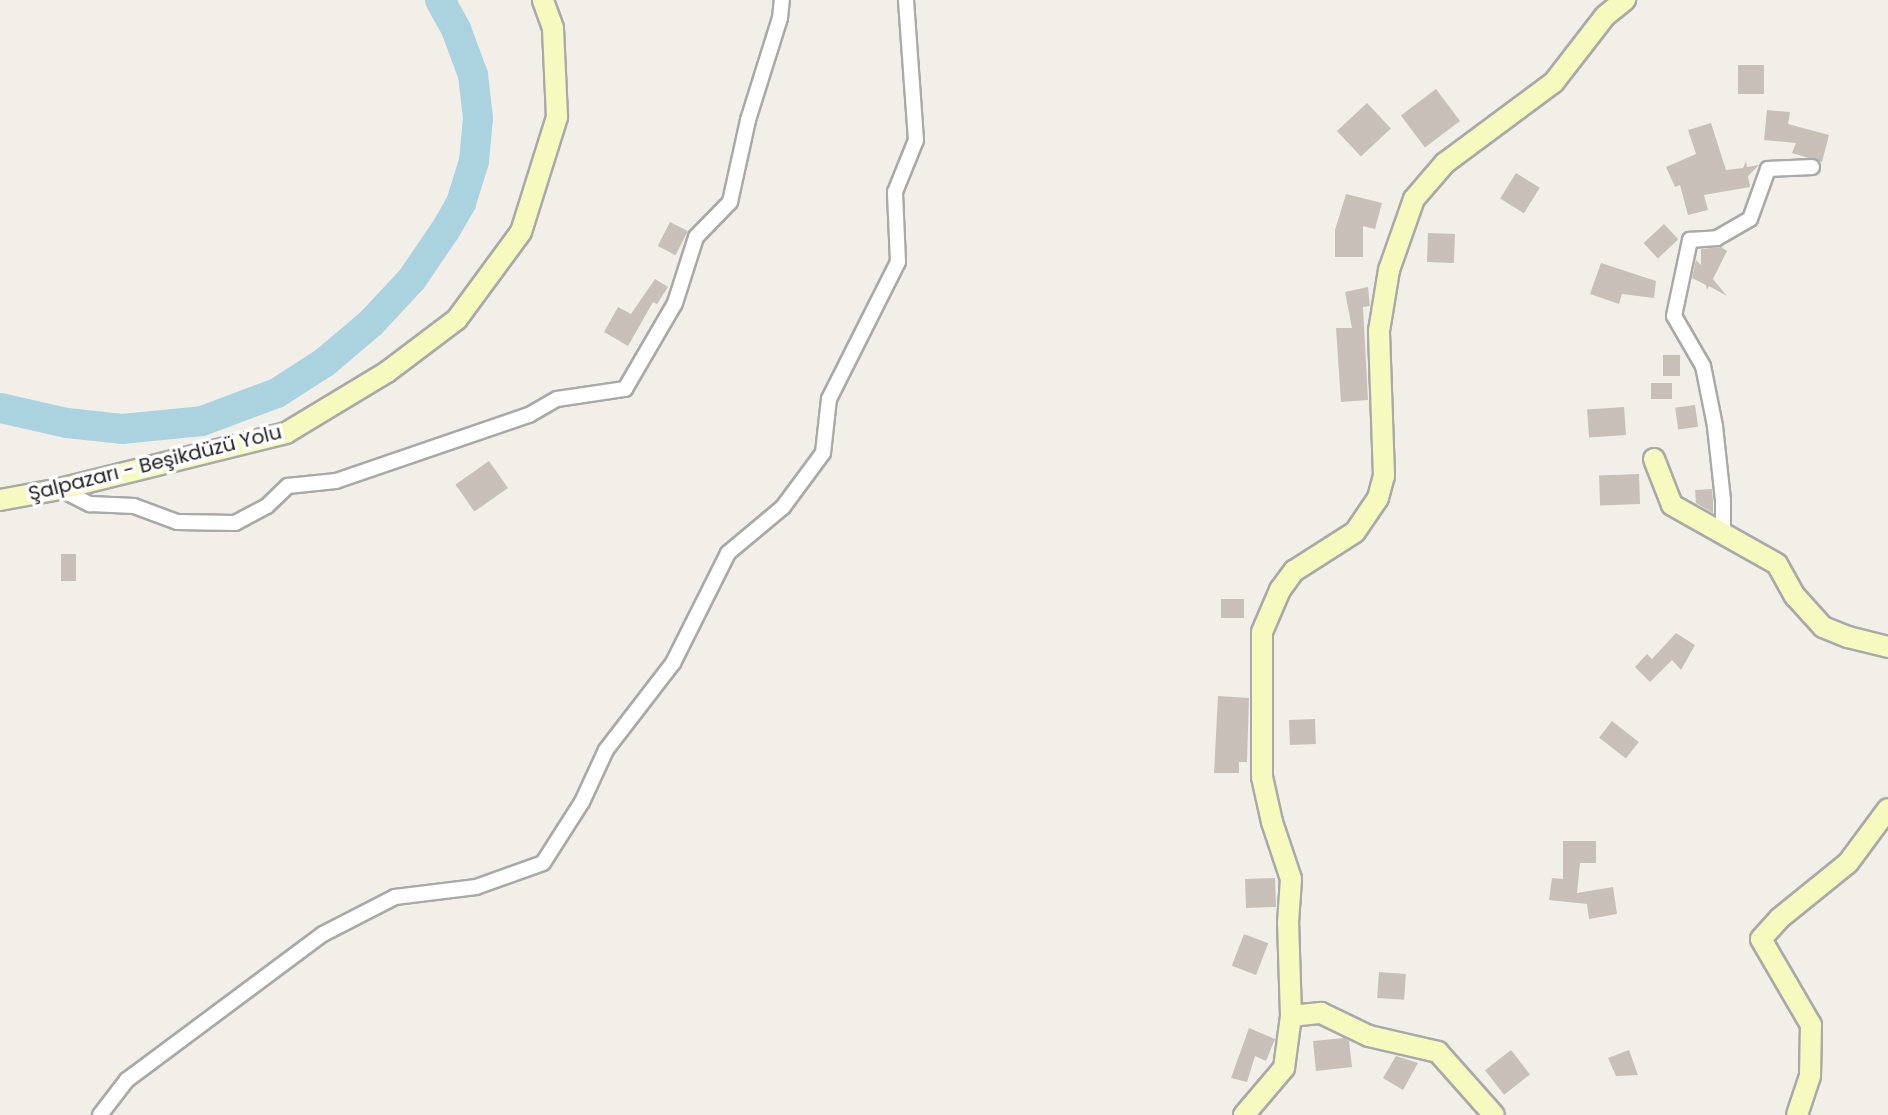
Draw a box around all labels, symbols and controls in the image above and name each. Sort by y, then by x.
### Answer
street label: Şalpazarı - Beşikdüzü Yolu [26,420,284,506]

